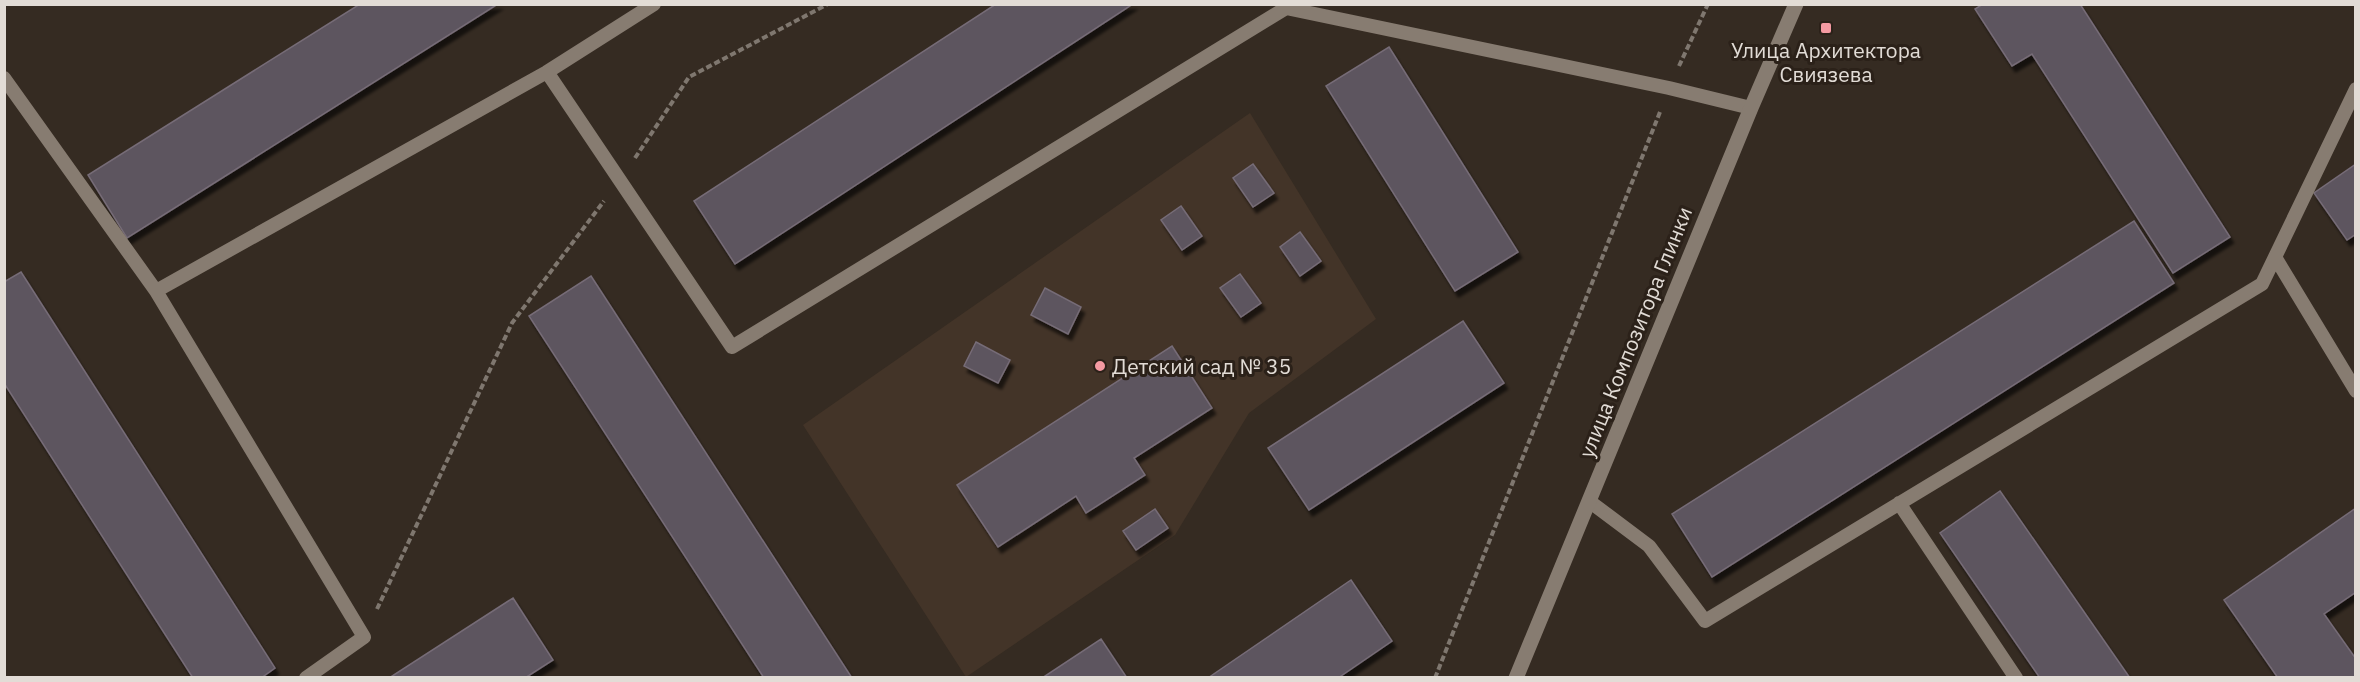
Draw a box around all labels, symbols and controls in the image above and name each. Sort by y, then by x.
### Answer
marker: Улица Архитектора Свиязева [1819,21,1833,35]
place label: Улица Архитектора Свиязева [1731,36,1921,88]
street label: улица Композитора Глинки [1572,202,1698,462]
place label: Детский сад № 35 [1112,352,1291,380]
marker: Детский сад № 35 [1093,359,1107,373]

